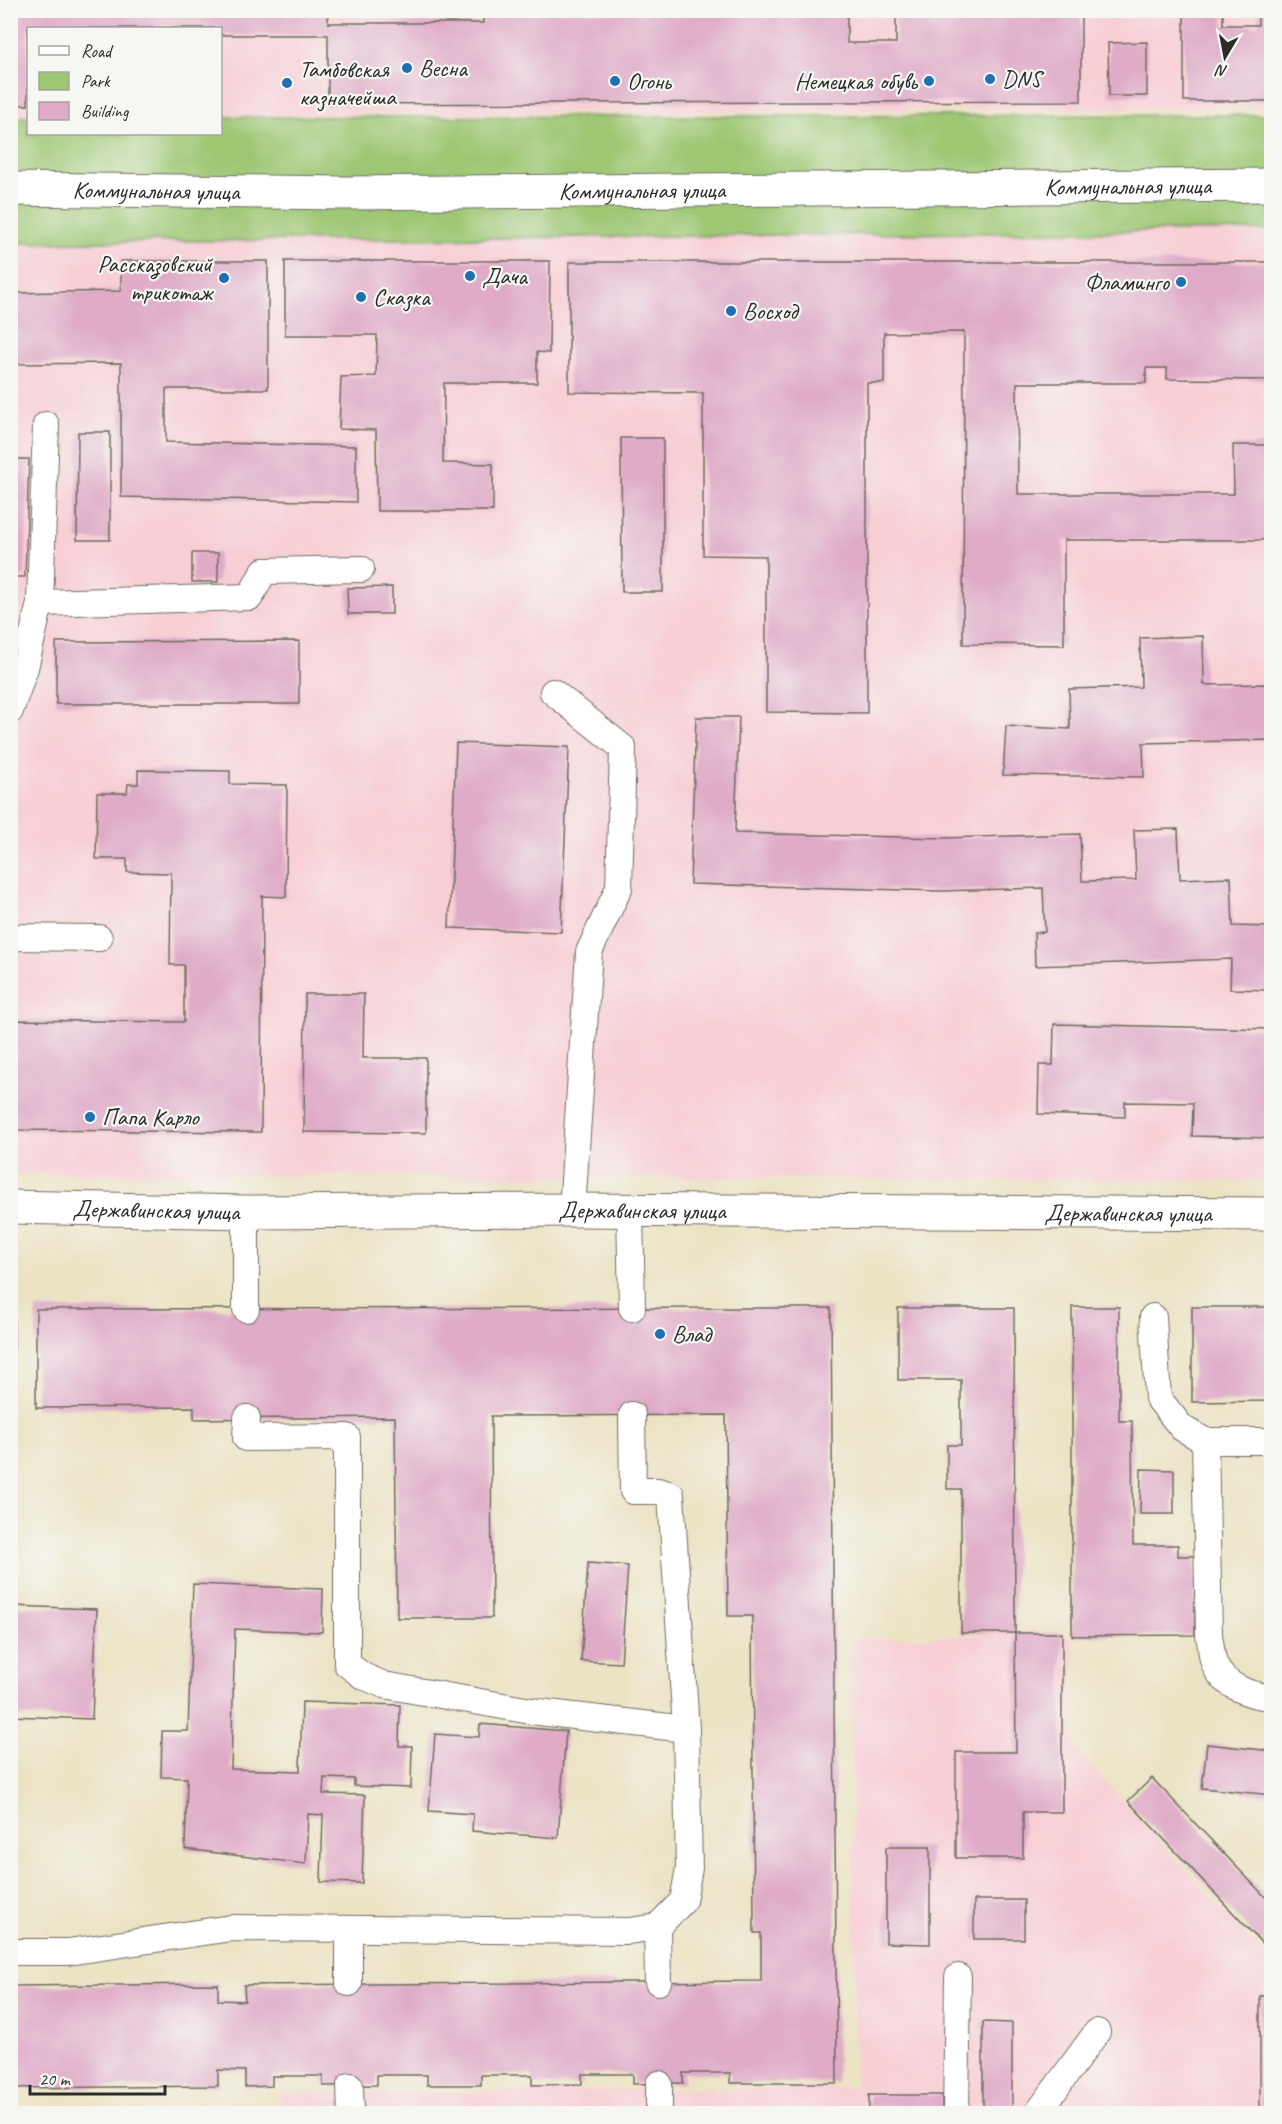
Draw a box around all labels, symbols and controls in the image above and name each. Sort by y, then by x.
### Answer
legend [27,27,222,135]
north arrow [1195,27,1255,87]
text: Road [81,40,114,62]
place label: Весна [419,53,468,83]
place label: Тамбовская казначейша [299,54,397,112]
text: N [1213,60,1229,81]
marker: Весна [400,61,414,75]
place label: DNS [1002,64,1044,94]
place label: Огонь [627,66,672,96]
place label: Немецкая обувь [795,66,919,96]
text: Park [81,70,111,92]
marker: DNS [983,72,997,86]
marker: Огонь [608,74,622,88]
marker: Немецкая обувь [922,74,936,88]
marker: Тамбовская казначейша [280,76,294,90]
text: Building [81,100,130,122]
street label: Коммунальная улица [1044,171,1213,202]
street label: Коммунальная улица [72,175,241,207]
street label: Коммунальная улица [558,175,727,206]
place label: Рассказовский трикотаж [97,249,215,307]
place label: Дача [482,261,528,291]
place label: Фламинго [1085,267,1171,297]
marker: Дача [463,269,477,283]
marker: Рассказовский трикотаж [217,271,231,285]
marker: Фламинго [1174,275,1188,289]
place label: Сказка [373,282,431,312]
marker: Сказка [354,290,368,304]
place label: Восход [743,296,800,326]
marker: Восход [724,304,738,318]
place label: Папа Карло [102,1102,200,1132]
marker: Папа Карло [83,1110,97,1124]
street label: Державинская улица [72,1193,241,1227]
street label: Державинская улица [558,1195,727,1226]
street label: Державинская улица [1044,1198,1213,1229]
place label: Влад [672,1319,713,1349]
marker: Влад [653,1327,667,1341]
scale bar [30,2058,165,2096]
text: 20 m [39,2068,72,2090]

